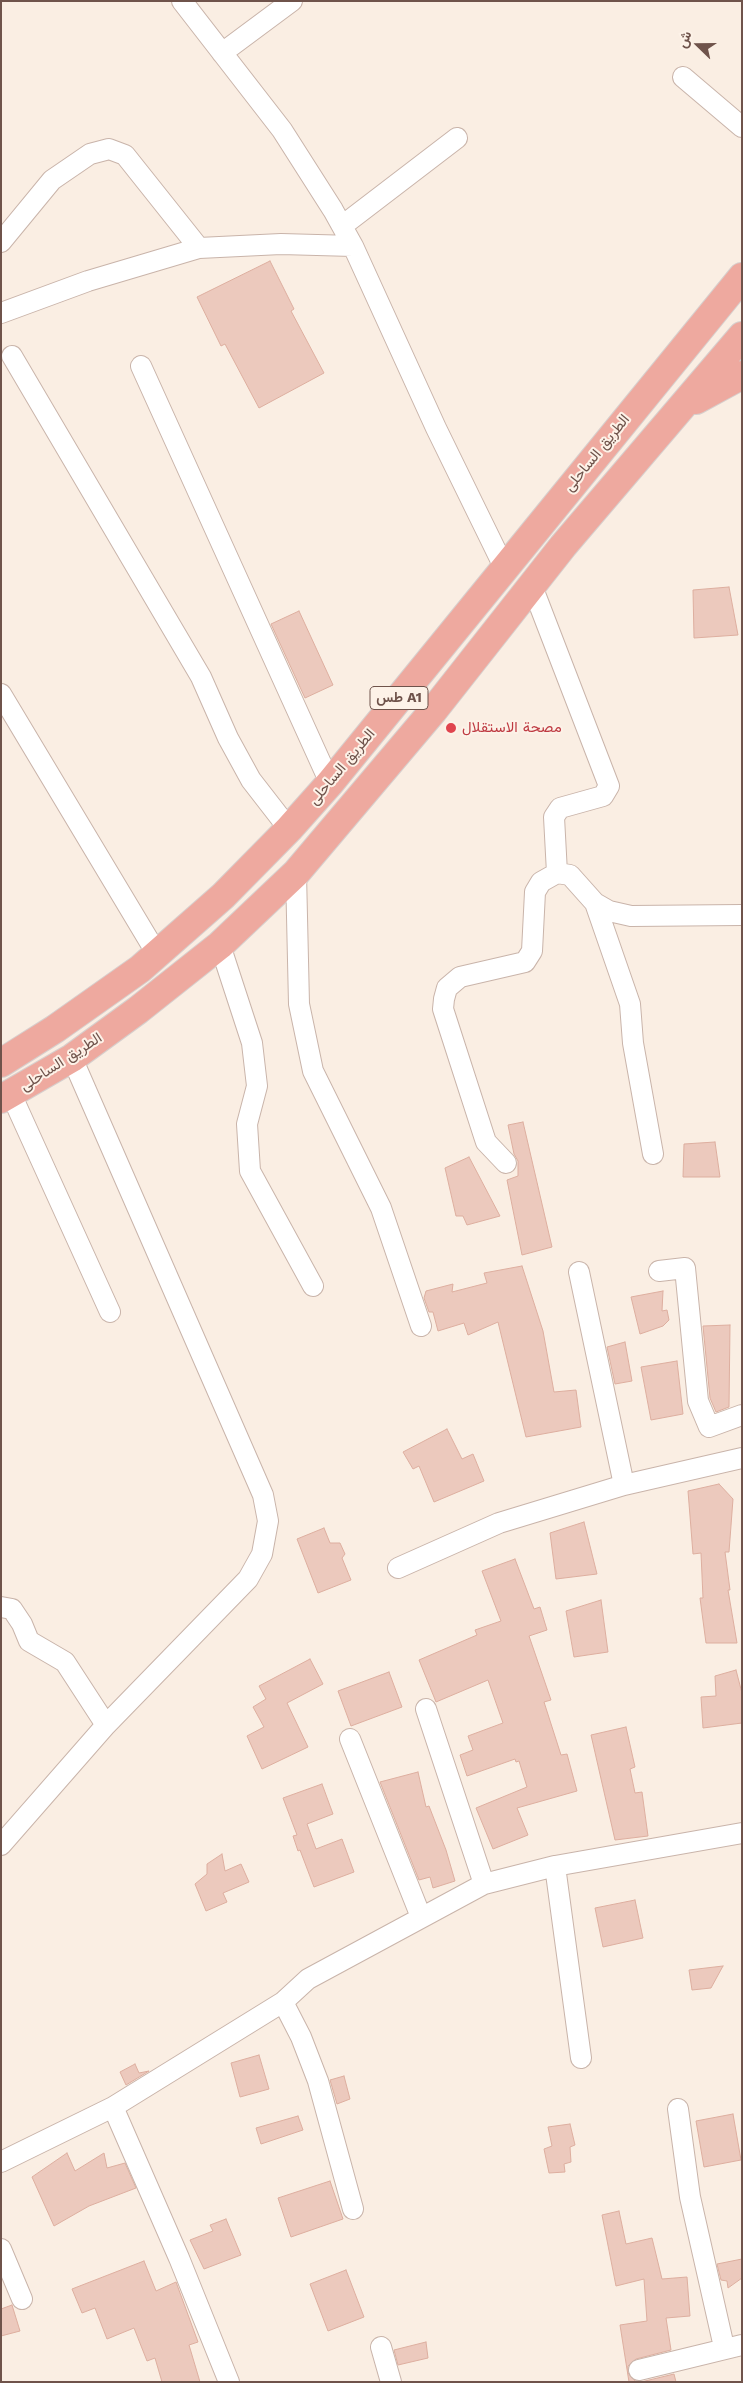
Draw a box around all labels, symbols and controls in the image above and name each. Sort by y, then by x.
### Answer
north arrow [673,20,723,70]
text: ش [674,29,695,50]
street label: الطريق الساحلى [560,411,634,495]
road number: طس A1 [370,686,428,710]
place label: مصحة الاستقلال [462,719,562,737]
marker: مصحة الاستقلال [444,721,458,735]
street label: الطريق الساحلى [305,725,379,809]
street label: الطريق الساحلى [17,1029,105,1095]

